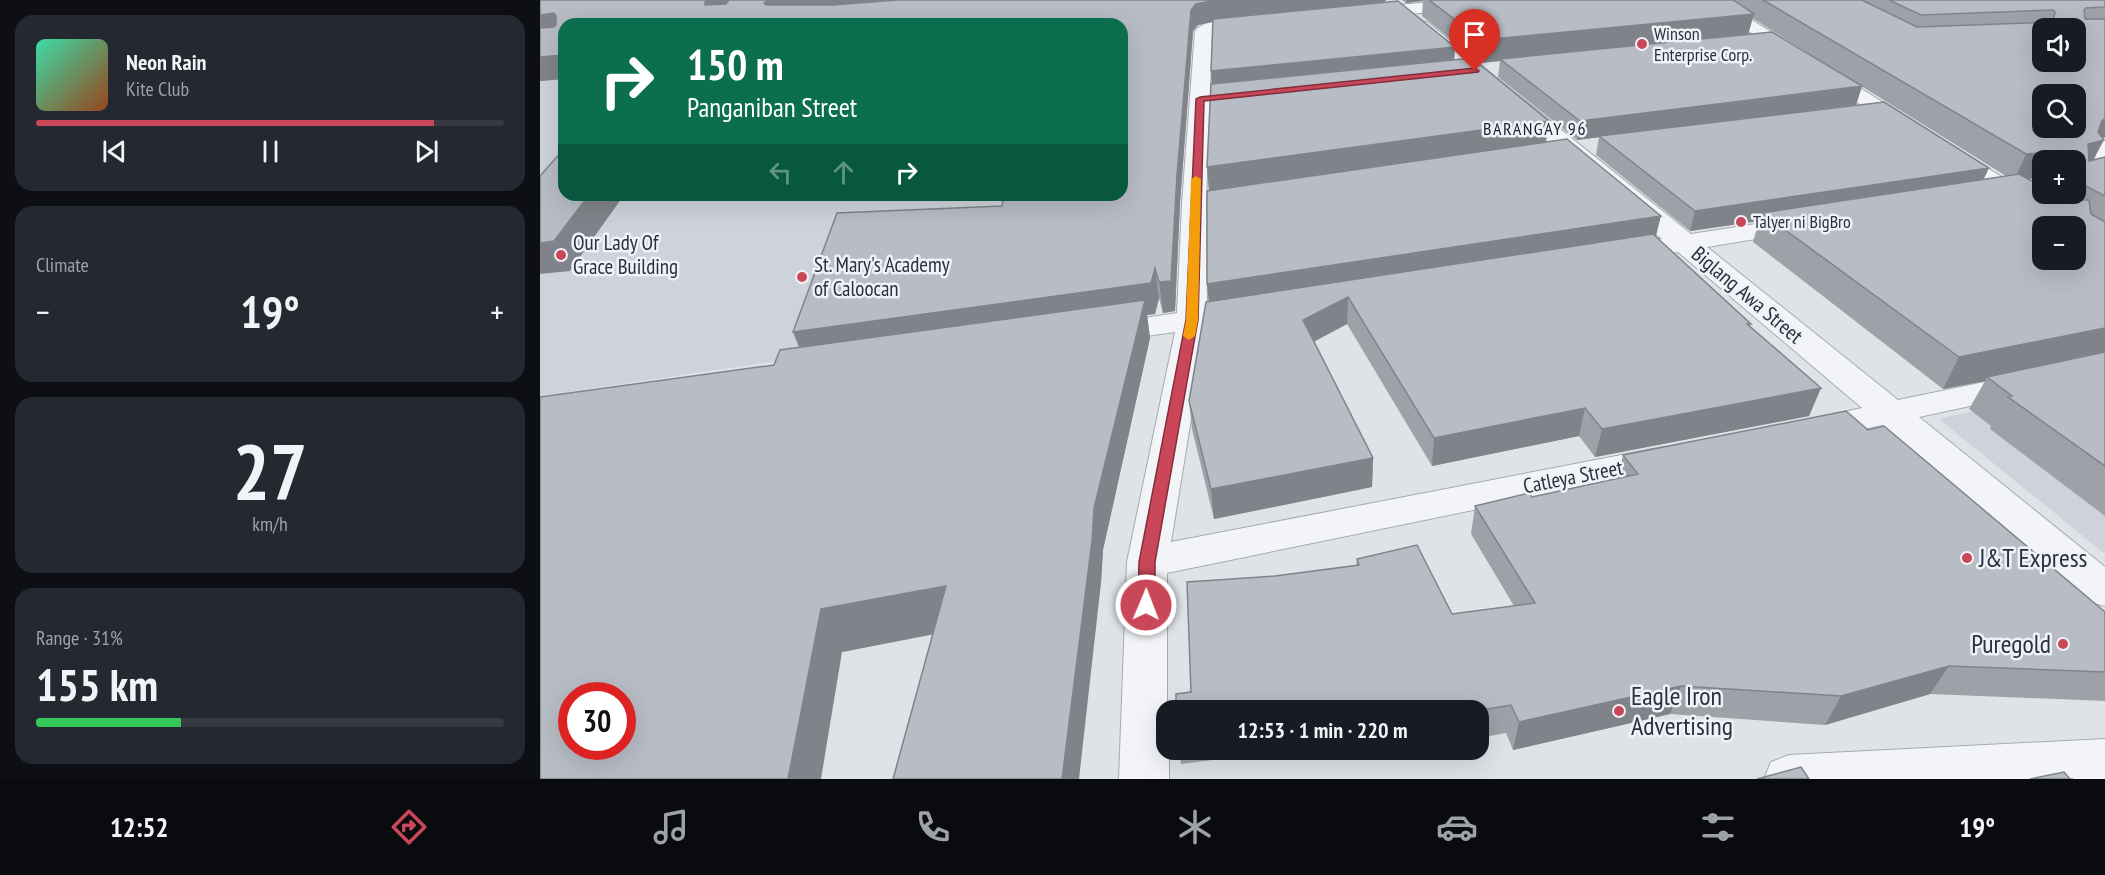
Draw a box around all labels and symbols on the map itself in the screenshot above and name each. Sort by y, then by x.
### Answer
pin [1449,9,1500,71]
place label: Winson Enterprise Corp. [1654,22,1752,66]
marker: Winson Enterprise Corp. [1635,37,1649,51]
district label: BARANGAY 96 [1483,117,1587,140]
place label: Talyer ni BigBro [1753,210,1851,233]
marker: Talyer ni BigBro [1734,215,1748,229]
place label: Our Lady Of Grace Building [573,229,678,280]
street label: Biglang Awa Street [1686,240,1809,349]
marker: Our Lady Of Grace Building [554,248,568,262]
place label: St. Mary's Academy of Caloocan [814,251,950,302]
marker: St. Mary's Academy of Caloocan [795,270,809,284]
street label: Catleya Street [1521,454,1625,499]
place label: J&T Express [1978,541,2087,574]
marker: J&T Express [1960,551,1974,565]
position arrow [1114,573,1178,637]
place label: Puregold [1971,627,2051,660]
marker: Puregold [2056,637,2070,651]
place label: Eagle Iron Advertising [1631,679,1733,742]
speed limit sign: 30 [558,682,636,760]
marker: Eagle Iron Advertising [1612,704,1626,718]

